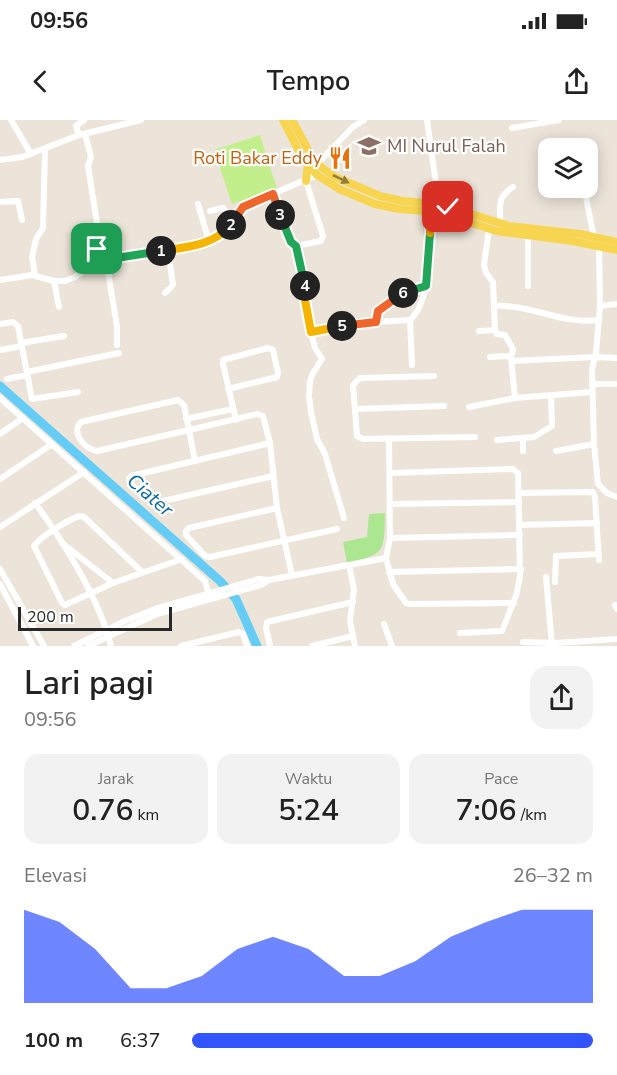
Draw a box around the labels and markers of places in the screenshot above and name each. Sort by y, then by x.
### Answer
school or university icon: MI Nurul Falah [356,133,382,159]
place label: MI Nurul Falah [387,134,506,158]
restaurant icon: Roti Bakar Eddy [327,145,353,171]
place label: Roti Bakar Eddy [193,146,323,170]
pin [422,181,473,232]
pin: 3 [265,200,295,230]
pin: 2 [216,210,246,240]
pin [71,223,122,274]
pin: 1 [146,236,176,266]
pin: 4 [290,271,320,301]
pin: 6 [388,278,418,308]
pin: 5 [327,311,357,341]

